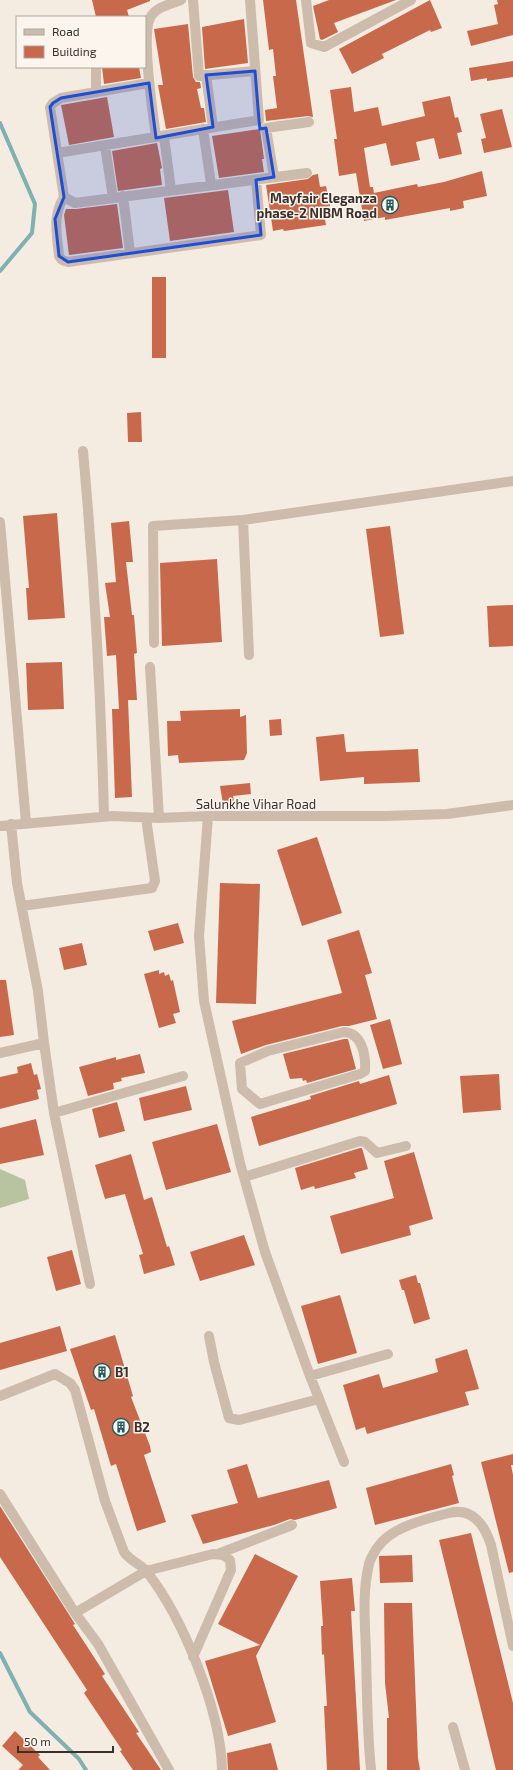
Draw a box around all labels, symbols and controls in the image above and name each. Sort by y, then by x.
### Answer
legend [16,16,146,68]
text: Road [52,24,80,38]
text: Building [52,44,97,58]
place label: Mayfair Eleganza phase-2 NIBM Road [257,190,377,221]
building icon: Mayfair Eleganza phase-2 NIBM Road [380,195,400,215]
street label: Salunkhe Vihar Road [196,796,316,812]
building icon: B1 [92,1362,112,1382]
place label: B1 [115,1364,129,1380]
building icon: B2 [111,1417,131,1437]
place label: B2 [134,1419,150,1435]
scale bar [18,1728,113,1754]
text: 50 m [24,1734,51,1748]

